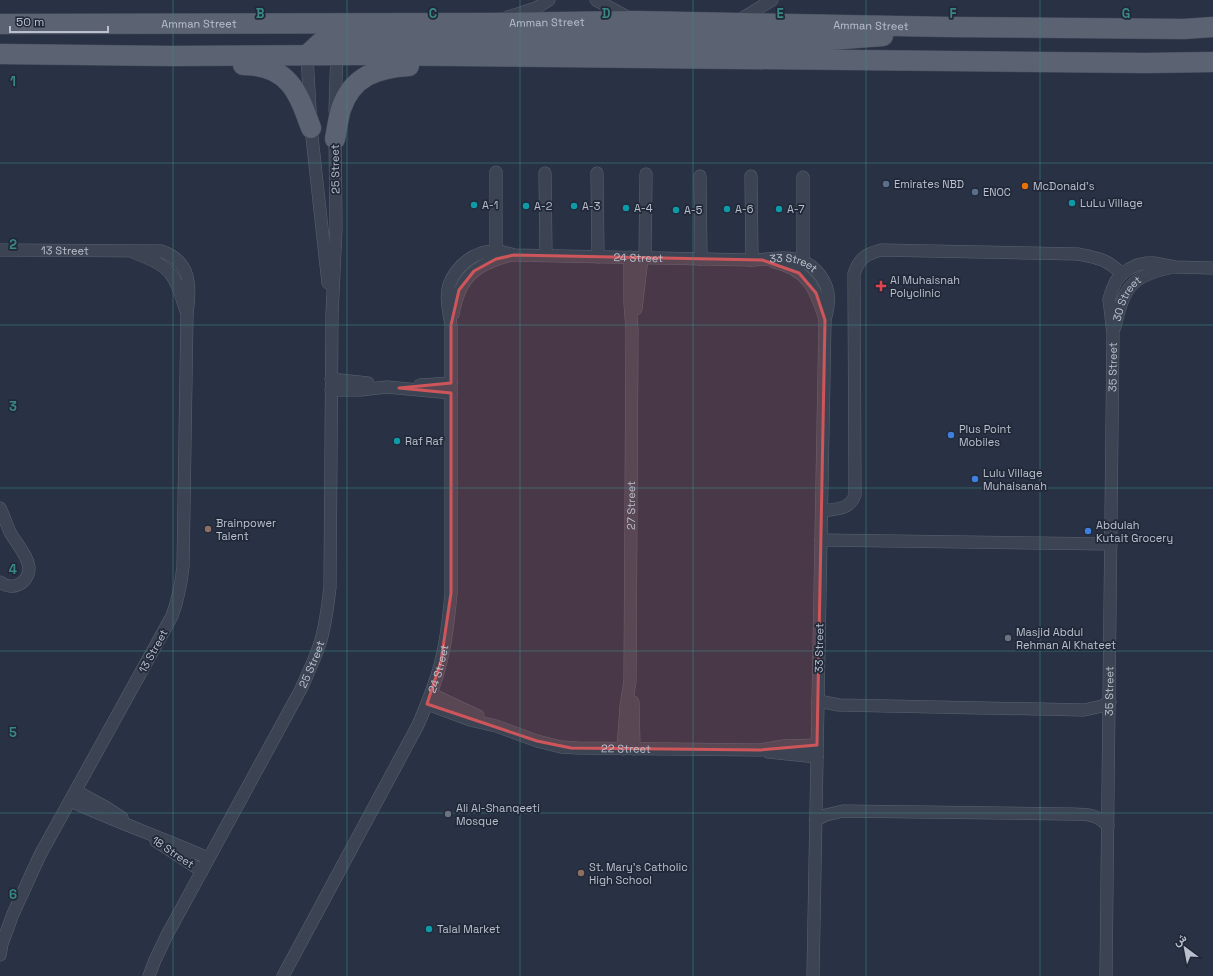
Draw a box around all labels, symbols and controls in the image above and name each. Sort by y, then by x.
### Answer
text: B [256,5,265,22]
text: C [429,5,437,22]
text: D [602,5,611,22]
text: E [776,5,784,22]
text: F [950,5,957,22]
text: G [1122,5,1130,22]
scale bar [10,8,108,34]
text: 50 m [16,14,44,30]
street label: Amman Street [509,15,585,30]
street label: Amman Street [161,17,237,31]
street label: Amman Street [833,18,909,33]
text: 1 [10,73,16,90]
street label: 25 Street [328,144,342,194]
place label: Emirates NBD [894,177,964,191]
marker: Emirates NBD [881,179,891,189]
place label: McDonald's [1033,179,1095,193]
marker: McDonald's [1020,181,1030,191]
place label: ENOC [983,185,1011,199]
marker: ENOC [970,187,980,197]
place label: LuLu Village [1080,196,1143,210]
place label: A-1 [482,198,498,212]
marker: LuLu Village [1067,198,1077,208]
place label: A-2 [534,199,553,213]
place label: A-3 [582,199,601,213]
marker: A-1 [469,200,479,210]
marker: A-2 [521,201,531,211]
marker: A-3 [569,201,579,211]
place label: A-4 [634,201,653,215]
place label: A-6 [735,202,754,216]
place label: A-7 [787,202,804,216]
marker: A-4 [621,203,631,213]
place label: A-5 [684,203,703,217]
marker: A-6 [722,204,732,214]
marker: A-7 [774,204,784,214]
marker: A-5 [671,205,681,215]
text: 2 [9,236,17,253]
street label: 13 Street [41,243,89,258]
street label: 24 Street [613,250,663,265]
street label: 33 Street [769,251,821,275]
place label: Al Muhaisnah Polyclinic [890,273,960,300]
street label: 30 Street [1110,273,1144,323]
marker: Al Muhaisnah Polyclinic [875,280,887,292]
street label: 35 Street [1105,342,1120,392]
text: 3 [9,398,17,415]
place label: Plus Point Mobiles [959,422,1011,449]
marker: Plus Point Mobiles [946,430,956,440]
place label: Raf Raf [405,434,444,448]
marker: Raf Raf [392,436,402,446]
place label: Lulu Village Muhaisanah [983,466,1047,493]
marker: Lulu Village Muhaisanah [970,474,980,484]
street label: 27 Street [624,481,638,530]
place label: Brainpower Talent [216,516,276,543]
place label: Abdulah Kutait Grocery [1096,518,1173,545]
marker: Brainpower Talent [203,524,213,534]
marker: Abdulah Kutait Grocery [1083,526,1093,536]
text: 4 [9,561,17,578]
street label: 33 Street [812,623,826,673]
place label: Masjid Abdul Rehman Al Khateet [1016,625,1116,652]
street label: 13 Street [135,627,171,675]
marker: Masjid Abdul Rehman Al Khateet [1003,633,1013,643]
street label: 25 Street [295,639,327,690]
street label: 24 Street [425,643,452,695]
street label: 35 Street [1102,666,1116,716]
text: 5 [9,724,17,741]
street label: 22 Street [601,741,651,756]
place label: Ali Al-Shanqeeti Mosque [456,801,540,828]
marker: Ali Al-Shanqeeti Mosque [443,809,453,819]
street label: 18 Street [149,833,197,871]
place label: St. Mary's Catholic High School [589,860,688,887]
marker: St. Mary's Catholic High School [576,868,586,878]
text: 6 [9,886,17,903]
place label: Talal Market [437,922,500,936]
marker: Talal Market [424,924,434,934]
north arrow [1165,928,1205,968]
text: ش [1170,930,1189,949]

